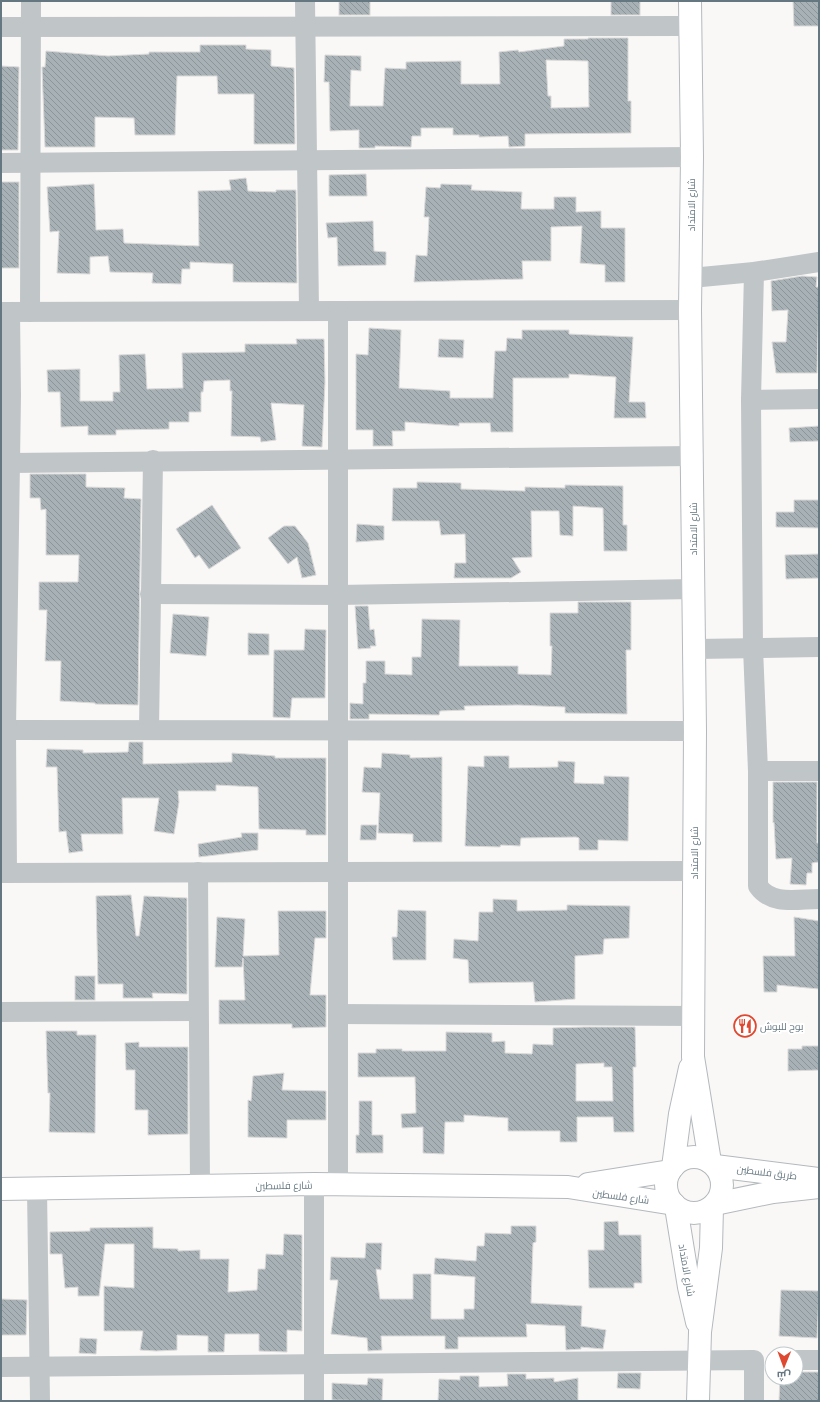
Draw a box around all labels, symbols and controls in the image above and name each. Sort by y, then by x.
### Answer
street label: شارع الامتداد [685,178,698,232]
street label: شارع الامتداد [687,502,700,556]
street label: شارع الامتداد [688,826,701,880]
restaurant icon: بوح للبوش [732,1013,758,1039]
place label: بوح للبوش [760,1020,803,1033]
street label: طريق فلسطين [736,1162,798,1183]
street label: شارع فلسطين [255,1179,313,1192]
street label: شارع فلسطين [592,1186,650,1207]
street label: شارع الامتداد [675,1243,698,1297]
north arrow [764,1346,804,1386]
text: ش [777,1369,791,1382]

